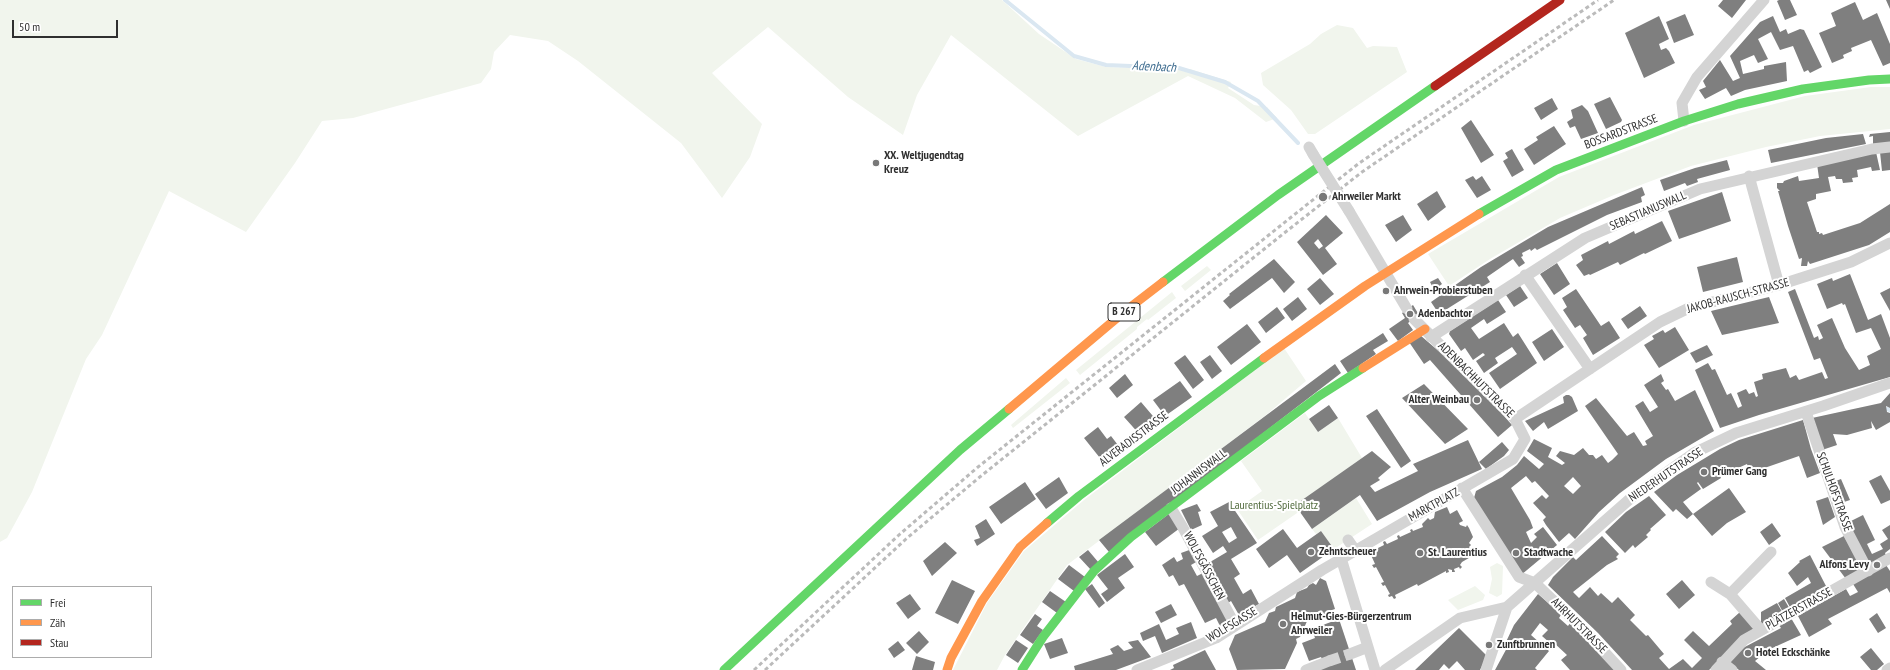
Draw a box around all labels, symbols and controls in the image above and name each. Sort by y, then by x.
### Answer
scale bar [14,12,120,38]
text: 50 m [19,19,40,34]
water label: Adenbach [1132,58,1176,76]
street label: BOSSARDSTRASSE [1582,111,1660,153]
place label: XX. Weltjugendtag Kreuz [884,149,964,177]
marker: XX. Weltjugendtag Kreuz [871,158,881,168]
street label: SEBASTIANUSWALL [1608,188,1688,234]
place label: Ahrweiler Markt [1332,190,1401,204]
marker: Ahrweiler Markt [1317,191,1329,203]
street label: JAKOB-RAUSCH-STRASSE [1685,275,1791,317]
place label: Ahrwein-Probierstuben [1394,284,1493,298]
marker: Ahrwein-Probierstuben [1381,286,1391,296]
road number: B 267 [1108,303,1140,321]
place label: Adenbachtor [1418,307,1472,321]
marker: Adenbachtor [1405,309,1415,319]
street label: ADENBACHHUTSTRASSE [1435,339,1517,421]
place label: Alter Weinbau [1409,393,1469,407]
marker: Alter Weinbau [1472,395,1482,405]
street label: ALVERADISSTRASSE [1097,408,1171,470]
street label: NIEDERHUTSTRASSE [1626,445,1706,505]
street label: JOHANNISWALL [1168,446,1230,498]
street label: SCHULHOFSTRASSE [1813,450,1855,534]
place label: Prümer Gang [1712,465,1767,479]
marker: Prümer Gang [1699,467,1709,477]
street label: MARKTPLATZ [1406,485,1462,525]
park label: Laurentius-Spielplatz [1230,499,1318,513]
street label: WOLFSGÄSSCHEN [1180,530,1228,602]
place label: Zehntscheuer [1319,545,1376,559]
place label: St. Laurentius [1428,546,1487,560]
place label: Stadtwache [1524,546,1573,560]
marker: Zehntscheuer [1306,547,1316,557]
marker: St. Laurentius [1415,548,1425,558]
marker: Stadtwache [1511,548,1521,558]
place label: Alfons Levy [1820,558,1869,572]
marker: Alfons Levy [1872,560,1882,570]
street label: PLÄTZERSTRASSE [1763,585,1835,633]
legend [12,586,152,658]
text: Frei [50,595,66,610]
street label: AHRHUTSTRASSE [1548,595,1610,657]
street label: WOLFSGASSE [1204,604,1260,646]
place label: Helmut-Gies-Bürgerzentrum Ahrweiler [1291,610,1411,638]
text: Zäh [50,615,65,630]
marker: Helmut-Gies-Bürgerzentrum Ahrweiler [1278,619,1288,629]
text: Stau [50,635,68,650]
place label: Zunftbrunnen [1497,638,1555,652]
marker: Zunftbrunnen [1484,640,1494,650]
place label: Hotel Eckschänke [1756,646,1830,660]
marker: Hotel Eckschänke [1743,648,1753,658]

